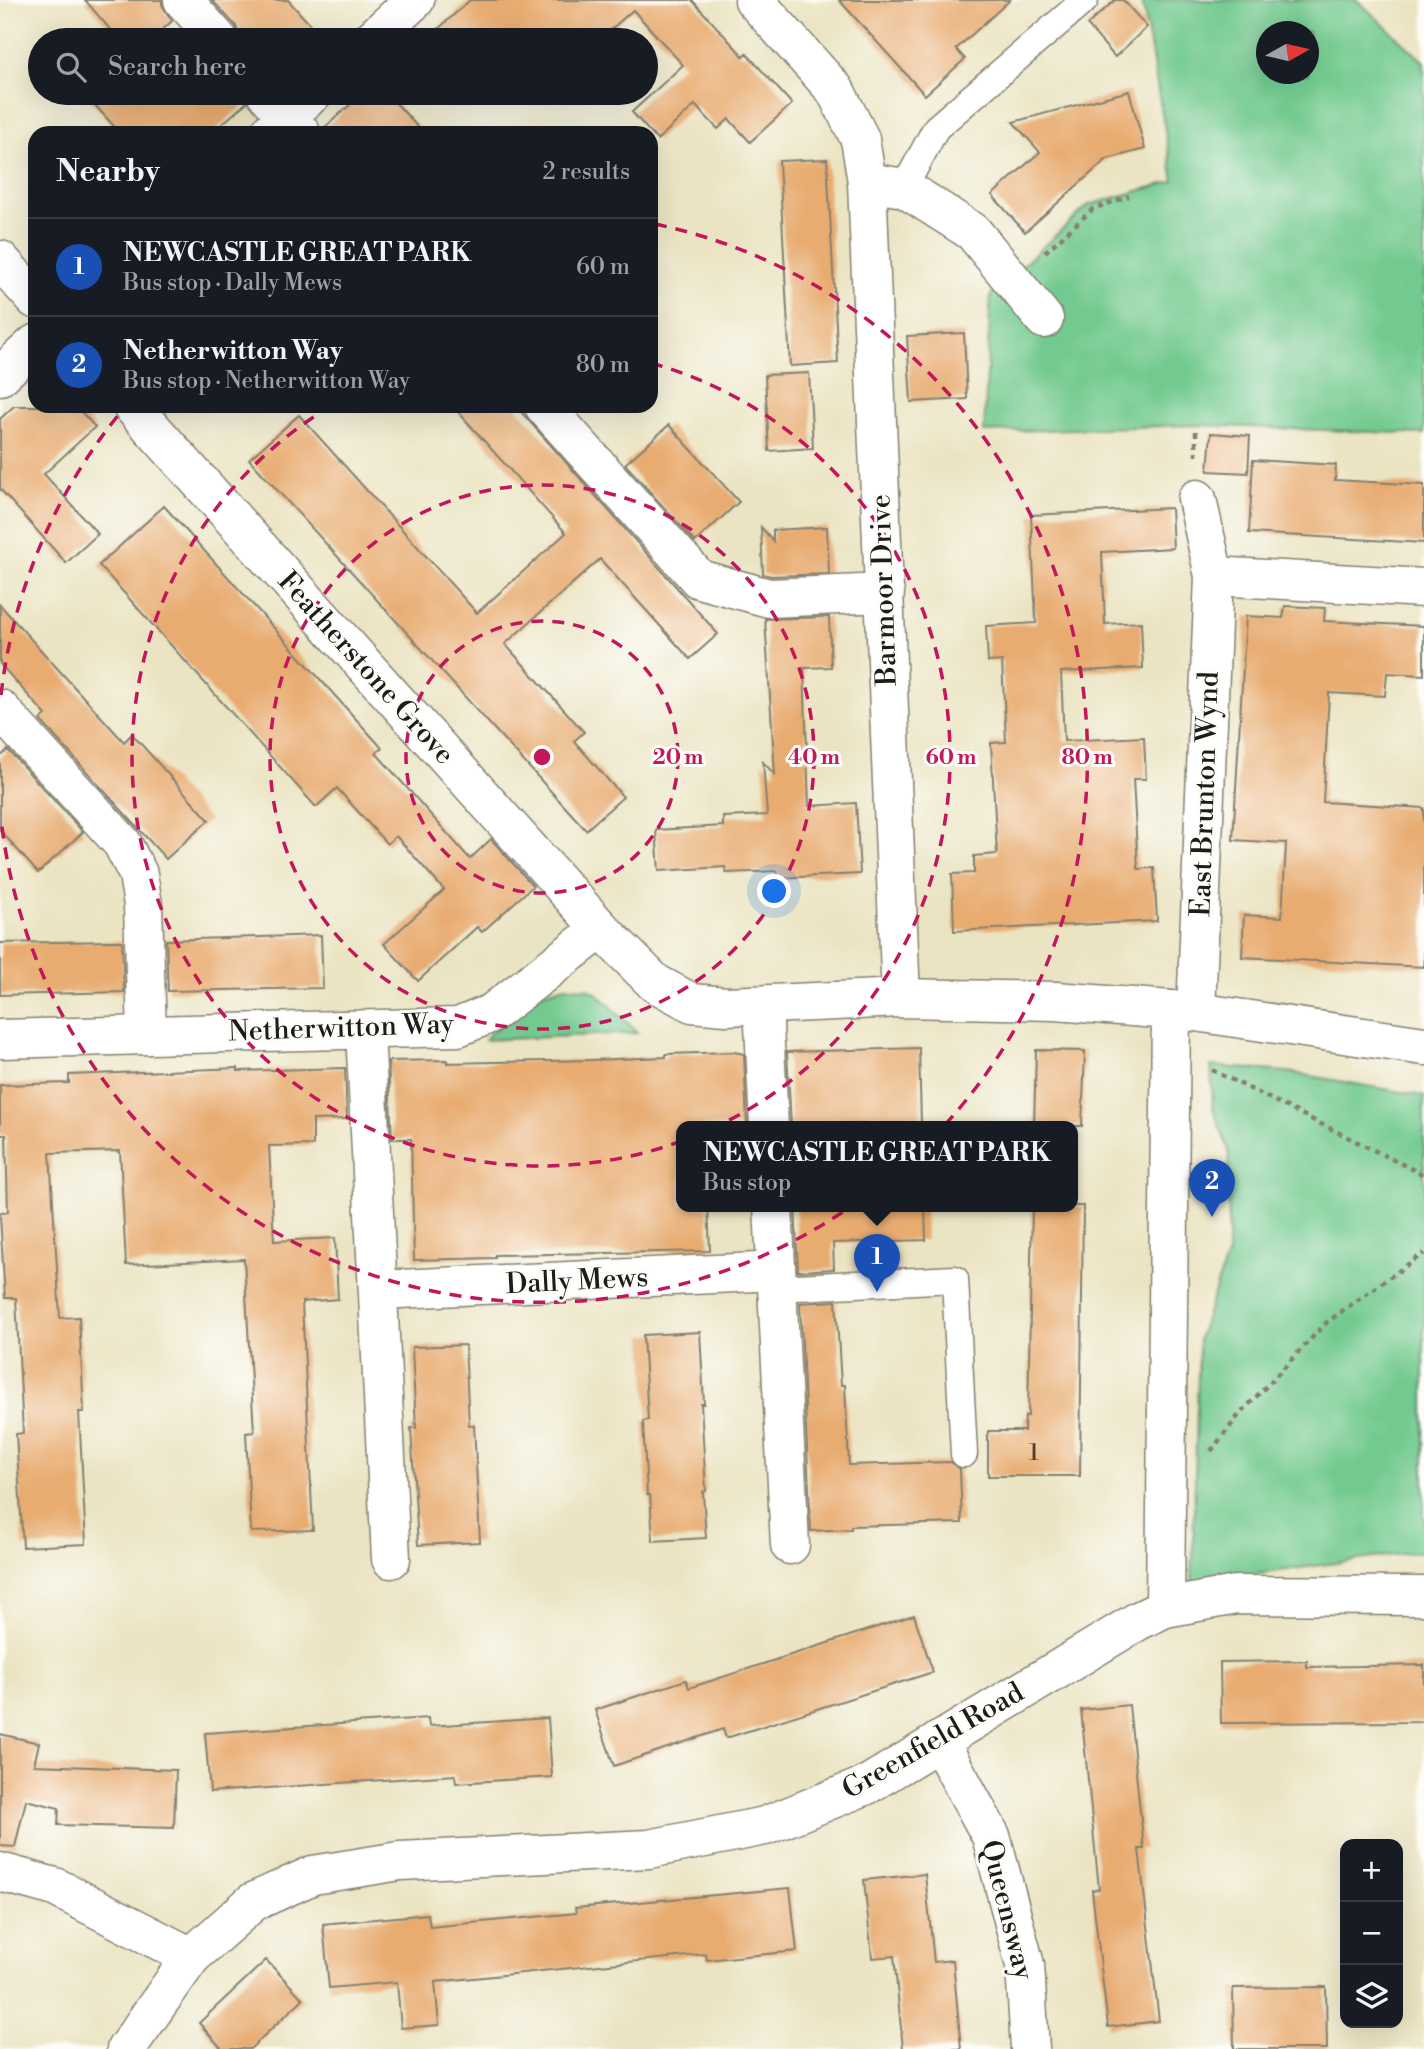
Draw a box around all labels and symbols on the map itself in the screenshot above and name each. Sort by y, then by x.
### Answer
north arrow [1256,21,1319,84]
street label: Barmoor Drive [863,494,905,687]
street label: Featherstone Grove [270,564,462,772]
street label: East Brunton Wynd [1183,671,1227,917]
centre of rings [530,745,554,769]
text: 20 m [653,745,703,771]
text: 40 m [788,745,840,771]
text: 60 m [926,745,976,771]
text: 80 m [1061,745,1113,771]
your location [757,874,791,908]
street label: Netherwitton Way [228,1007,455,1049]
pin: 2 [1189,1159,1235,1217]
pin: 1 [854,1234,900,1292]
street label: Dally Mews [505,1260,649,1302]
house number: 1 [1029,1438,1040,1468]
street label: Greenfield Road [836,1675,1030,1807]
street label: Queensway [973,1837,1041,1984]

